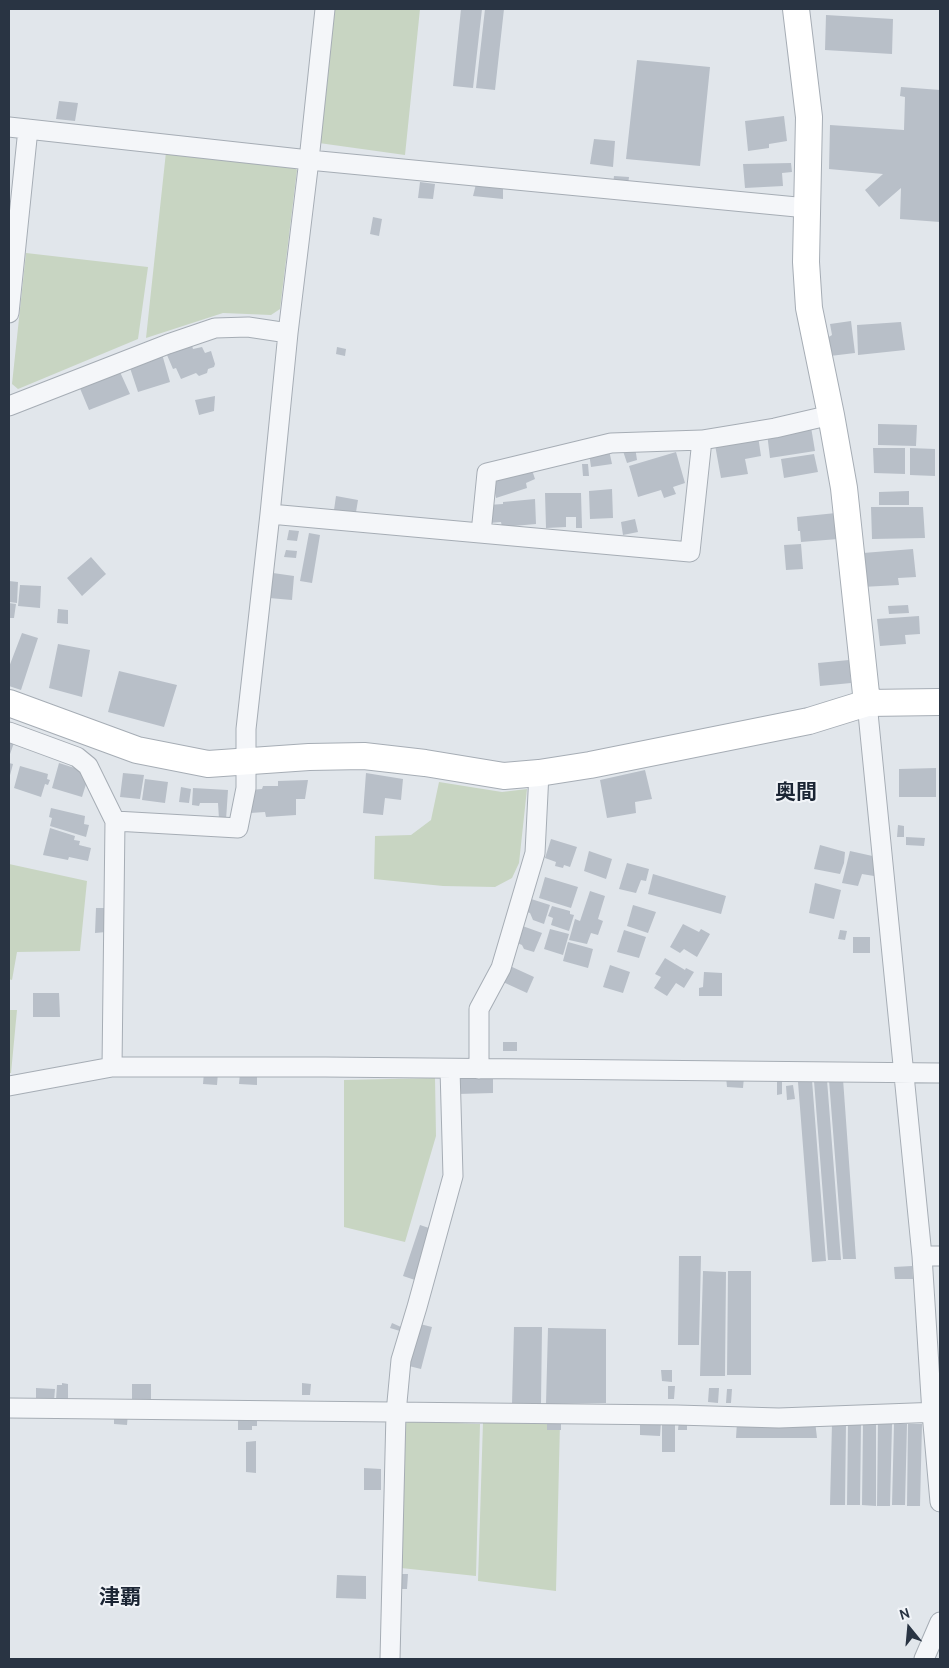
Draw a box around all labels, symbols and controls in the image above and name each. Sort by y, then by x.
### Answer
district label: 奥間 [775,780,817,806]
district label: 津覇 [99,1585,141,1611]
north arrow [884,1603,934,1653]
text: N [897,1604,912,1624]

